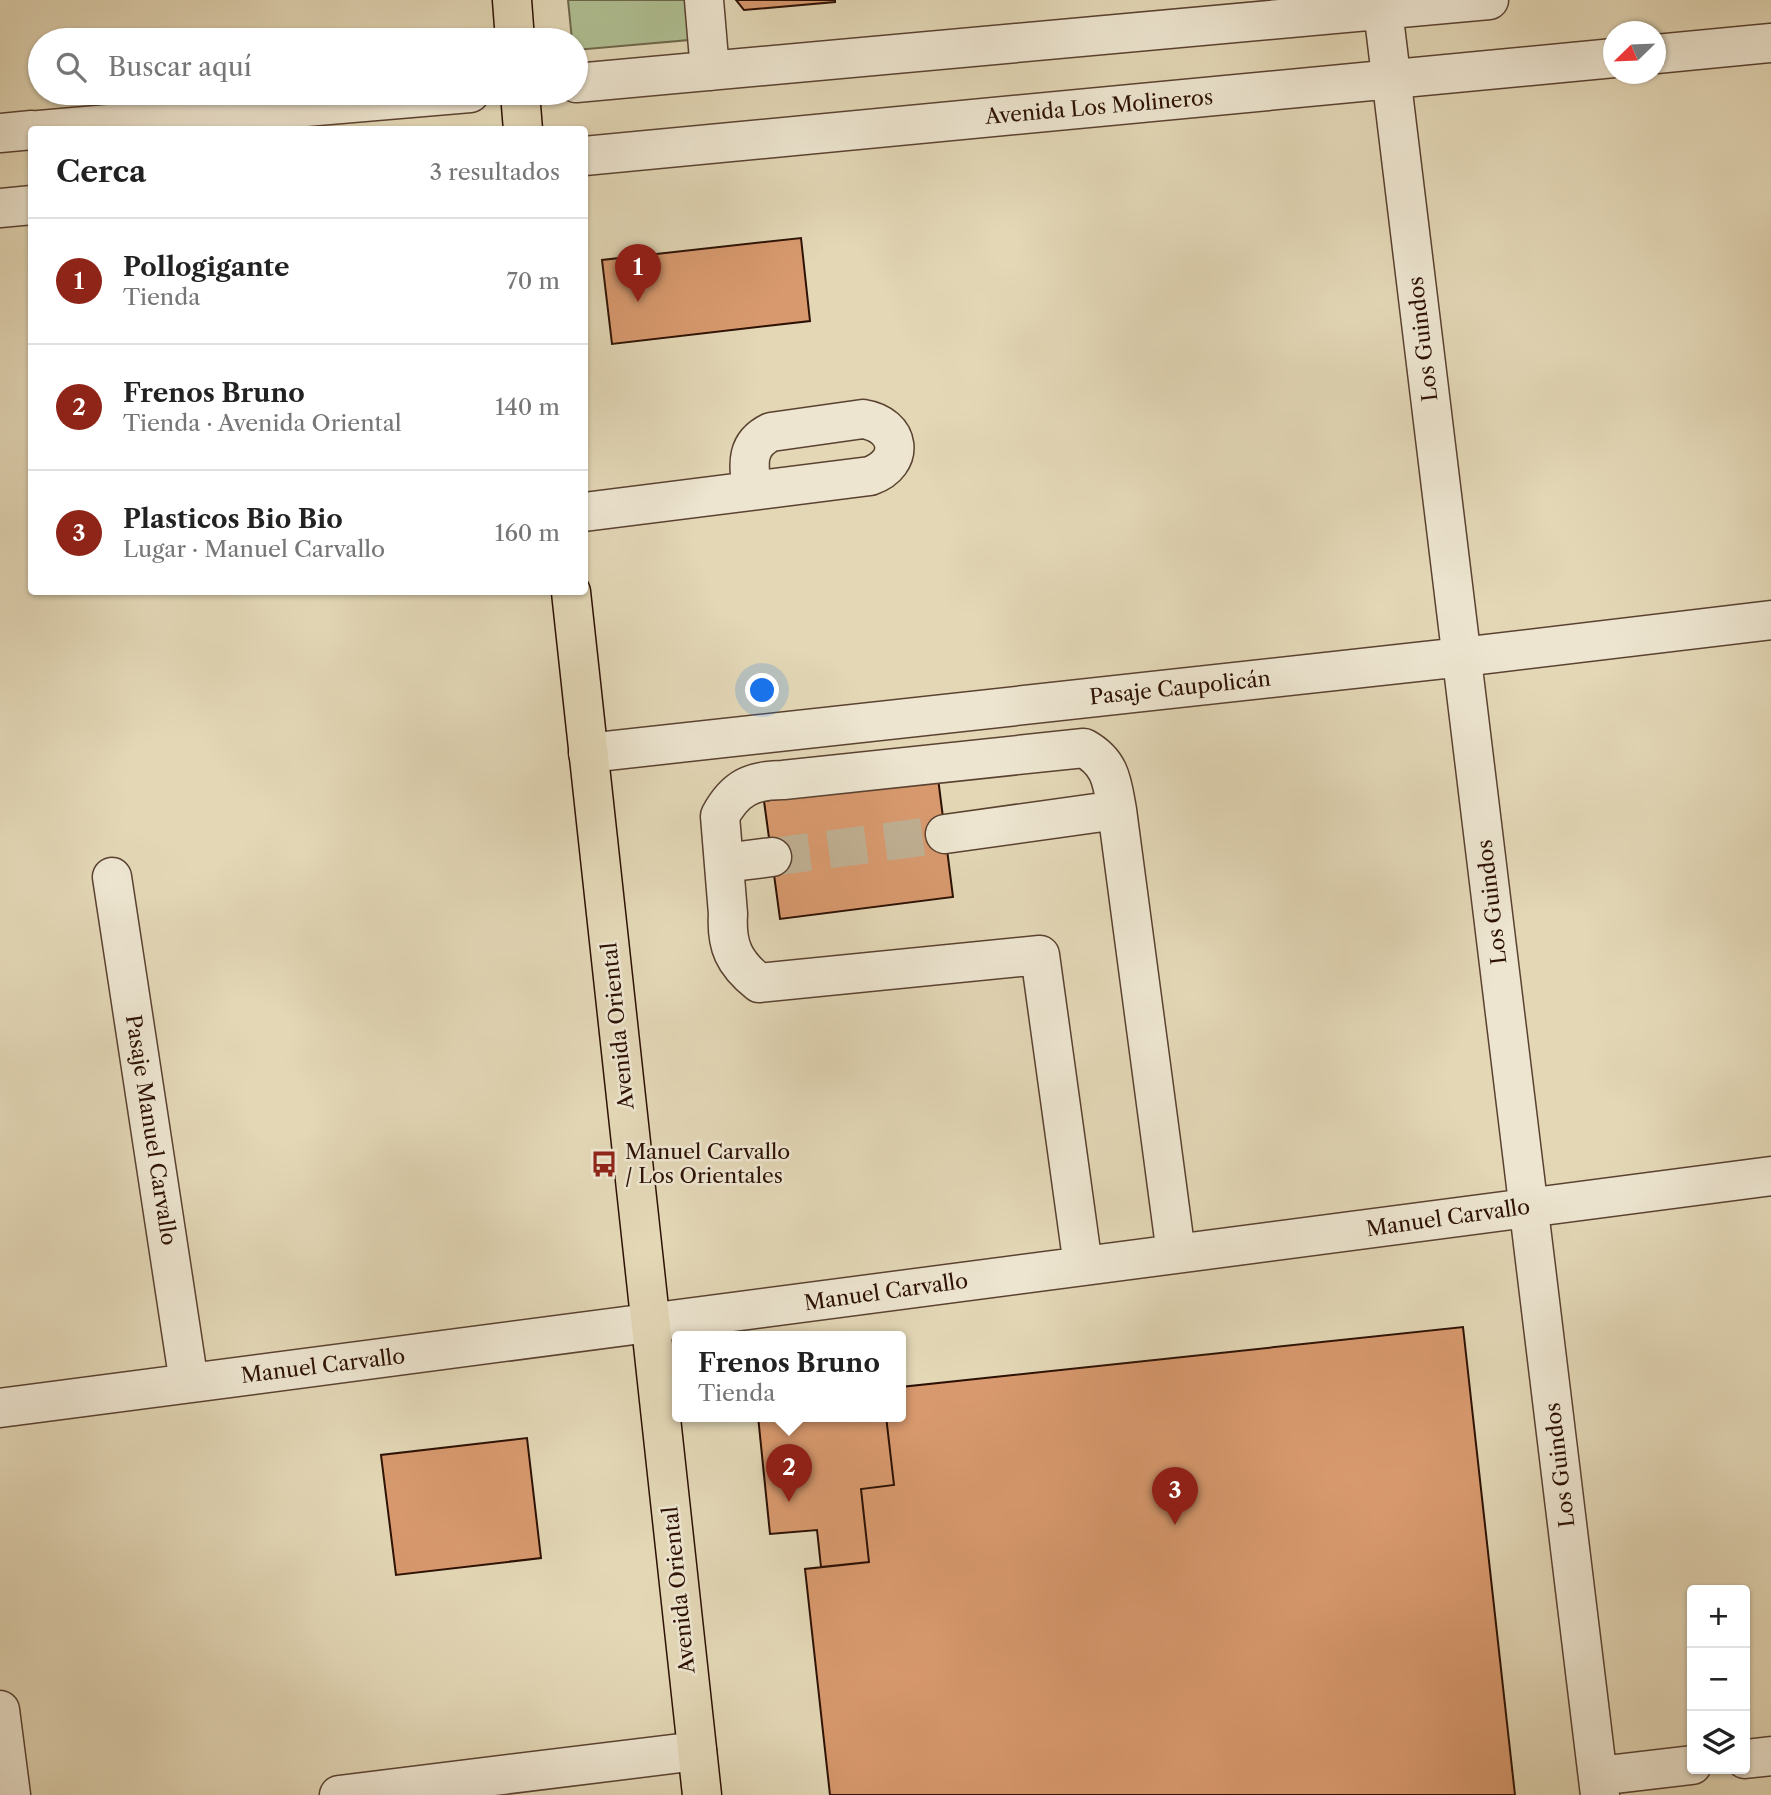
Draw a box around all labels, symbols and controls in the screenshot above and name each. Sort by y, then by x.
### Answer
north arrow [1603,21,1666,84]
search box [28,28,588,105]
icon: search [52,48,90,86]
text: Buscar aquí [108,51,252,83]
street label: Avenida Los Molineros [983,84,1214,129]
text: Cerca [56,153,146,190]
text: 3 resultados [430,158,560,186]
pin: 1 [615,244,661,302]
text: Pollogigante [123,251,290,283]
text: 1 [74,267,84,295]
text: 70 m [507,267,560,295]
street label: Los Guindos [1402,275,1443,403]
text: Tienda [123,283,200,311]
text: Frenos Bruno [123,377,305,409]
text: 2 [72,393,86,421]
text: 140 m [495,393,560,421]
text: Tienda · Avenida Oriental [123,409,402,437]
text: Plasticos Bio Bio [123,503,343,535]
text: 3 [73,519,86,547]
text: 160 m [495,519,560,547]
text: Lugar · Manuel Carvallo [123,535,385,563]
street label: Pasaje Caupolicán [1088,666,1272,709]
your location [745,673,779,707]
street label: Los Guindos [1471,838,1512,966]
street label: Avenida Oriental [596,941,639,1112]
street label: Pasaje Manuel Carvallo [121,1013,182,1247]
place label: Manuel Carvallo / Los Orientales [625,1139,790,1188]
bus stop icon: Manuel Carvallo / Los Orientales [589,1149,619,1179]
street label: Manuel Carvallo [1364,1194,1531,1241]
street label: Manuel Carvallo [802,1268,969,1315]
popup [672,1331,906,1422]
street label: Manuel Carvallo [239,1343,406,1388]
text: Frenos Bruno [698,1347,880,1379]
text: Tienda [698,1379,775,1407]
street label: Los Guindos [1539,1401,1580,1529]
pin: 2 [766,1444,812,1502]
pin: 3 [1152,1467,1198,1525]
street label: Avenida Oriental [657,1505,700,1676]
map controls [1687,1585,1750,1774]
button: + [1687,1585,1750,1648]
button: − [1687,1648,1750,1711]
button: layers [1687,1711,1750,1774]

